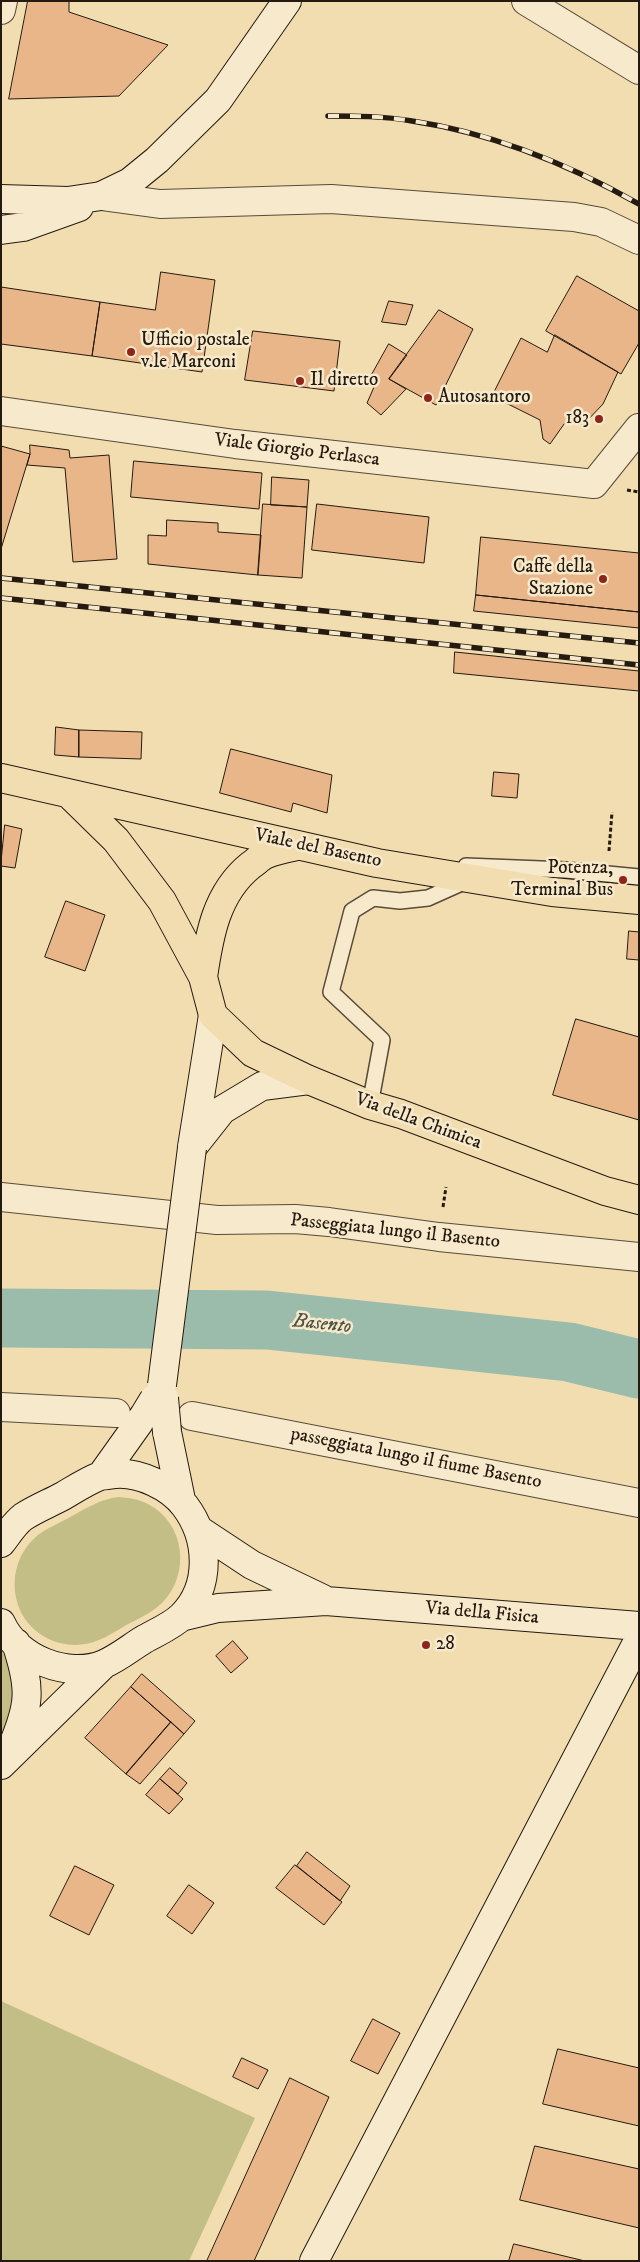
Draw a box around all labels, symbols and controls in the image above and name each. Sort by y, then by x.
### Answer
place label: Ufficio postale v.le Marconi [141,330,250,374]
marker: Ufficio postale v.le Marconi [125,346,137,358]
place label: Il diretto [310,370,378,392]
marker: Il diretto [294,375,306,387]
place label: Autosantoro [438,387,530,409]
marker: Autosantoro [422,392,434,404]
place label: 183 [565,408,589,430]
marker: 183 [593,413,605,425]
street label: Viale Giorgio Perlasca [213,430,381,472]
place label: Caffe della Stazione [513,557,593,601]
marker: Caffe della Stazione [597,573,609,585]
street label: Viale del Basento [253,824,383,874]
place label: Potenza, Terminal Bus [511,858,613,902]
marker: Potenza, Terminal Bus [617,874,629,886]
street label: Via della Chimica [352,1089,484,1155]
street label: Passeggiata lungo il Basento [289,1210,501,1254]
water label: Basento [292,1310,352,1340]
street label: passeggiata lungo il fiume Basento [288,1423,544,1495]
street label: Via della Fisica [424,1598,540,1630]
place label: 28 [436,1634,455,1656]
marker: 28 [420,1639,432,1651]

